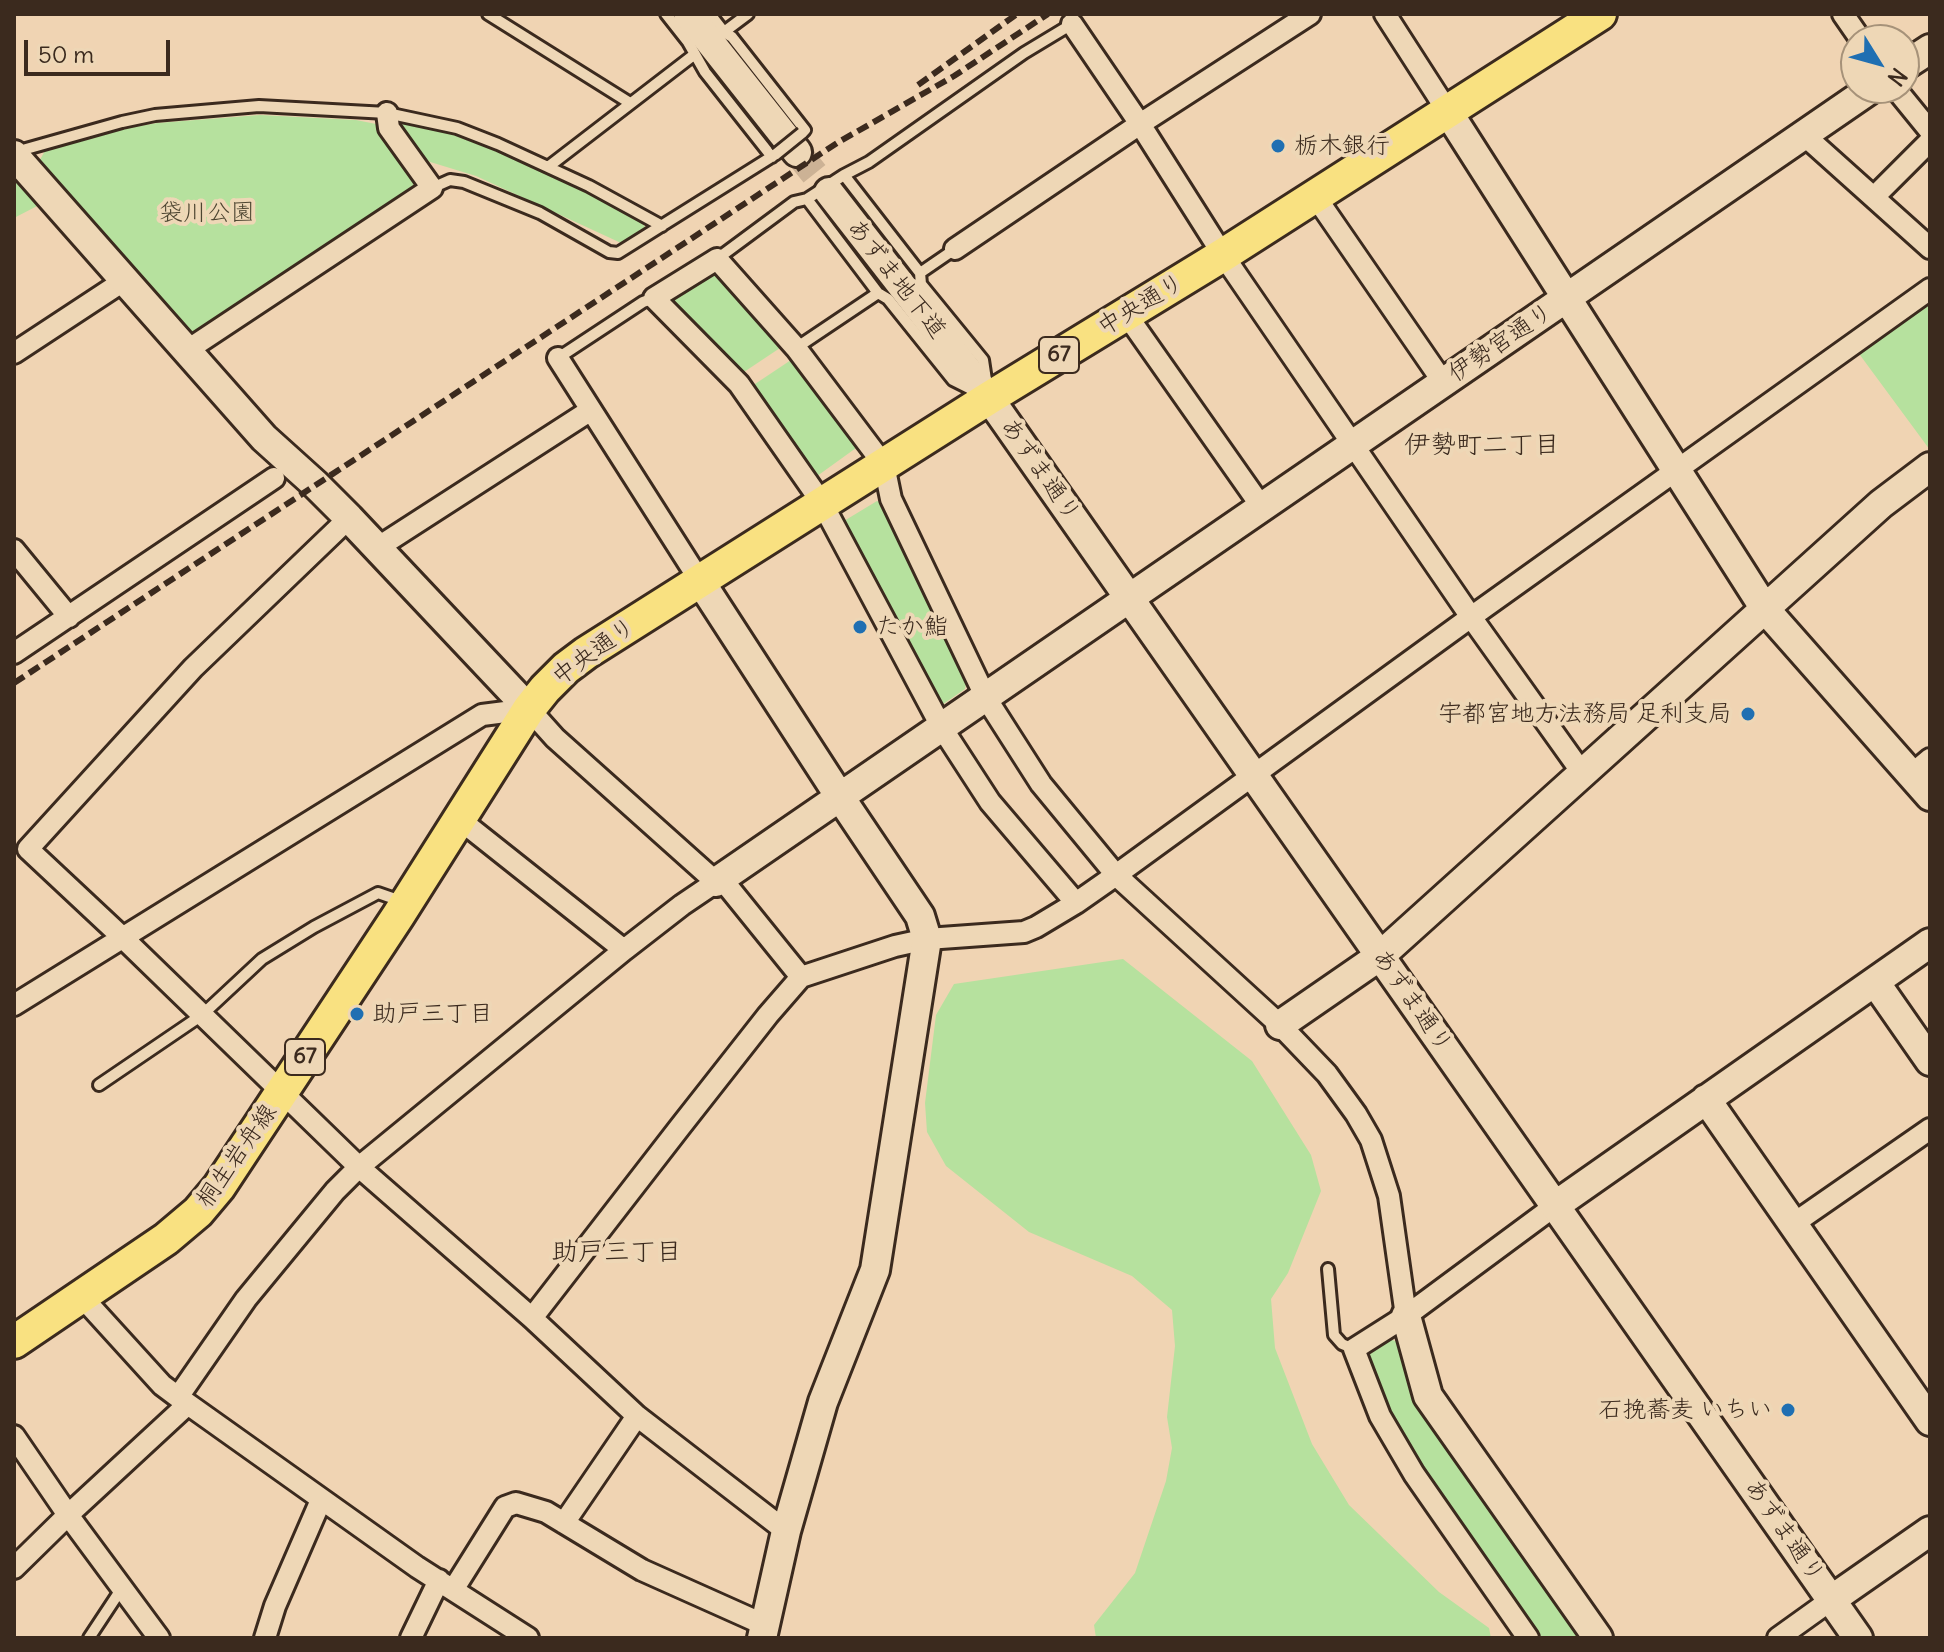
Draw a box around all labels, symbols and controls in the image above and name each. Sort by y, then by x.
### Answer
scale bar [28,24,174,74]
north arrow [1840,24,1920,104]
text: 50 m [38,39,94,69]
text: N [1882,63,1913,92]
place label: 栃木銀行 [1294,132,1390,160]
marker: 栃木銀行 [1269,137,1287,155]
park label: 袋川公園 [159,199,255,227]
street label: あずま地下道 [840,213,952,345]
street label: 中央通り [1092,268,1190,342]
street label: 伊勢宮通り [1443,298,1559,388]
road number: 67 [1039,337,1079,373]
street label: あずま通り [994,413,1086,527]
district label: 伊勢町二丁目 [1404,430,1560,462]
street label: 中央通り [547,612,641,692]
place label: たか鮨 [876,613,948,641]
marker: たか鮨 [851,618,869,636]
place label: 宇都宮地方法務局 足利支局 [1438,700,1732,728]
marker: 宇都宮地方法務局 足利支局 [1739,705,1757,723]
street label: あずま通り [1366,944,1458,1058]
place label: 助戸三丁目 [373,1000,493,1028]
marker: 助戸三丁目 [348,1005,366,1023]
road number: 67 [285,1039,325,1075]
street label: 桐生岩舟線 [191,1099,283,1213]
district label: 助戸三丁目 [552,1237,682,1269]
place label: 石挽蕎麦 いちい [1598,1396,1772,1424]
marker: 石挽蕎麦 いちい [1779,1401,1797,1419]
street label: あずま通り [1738,1474,1830,1588]

